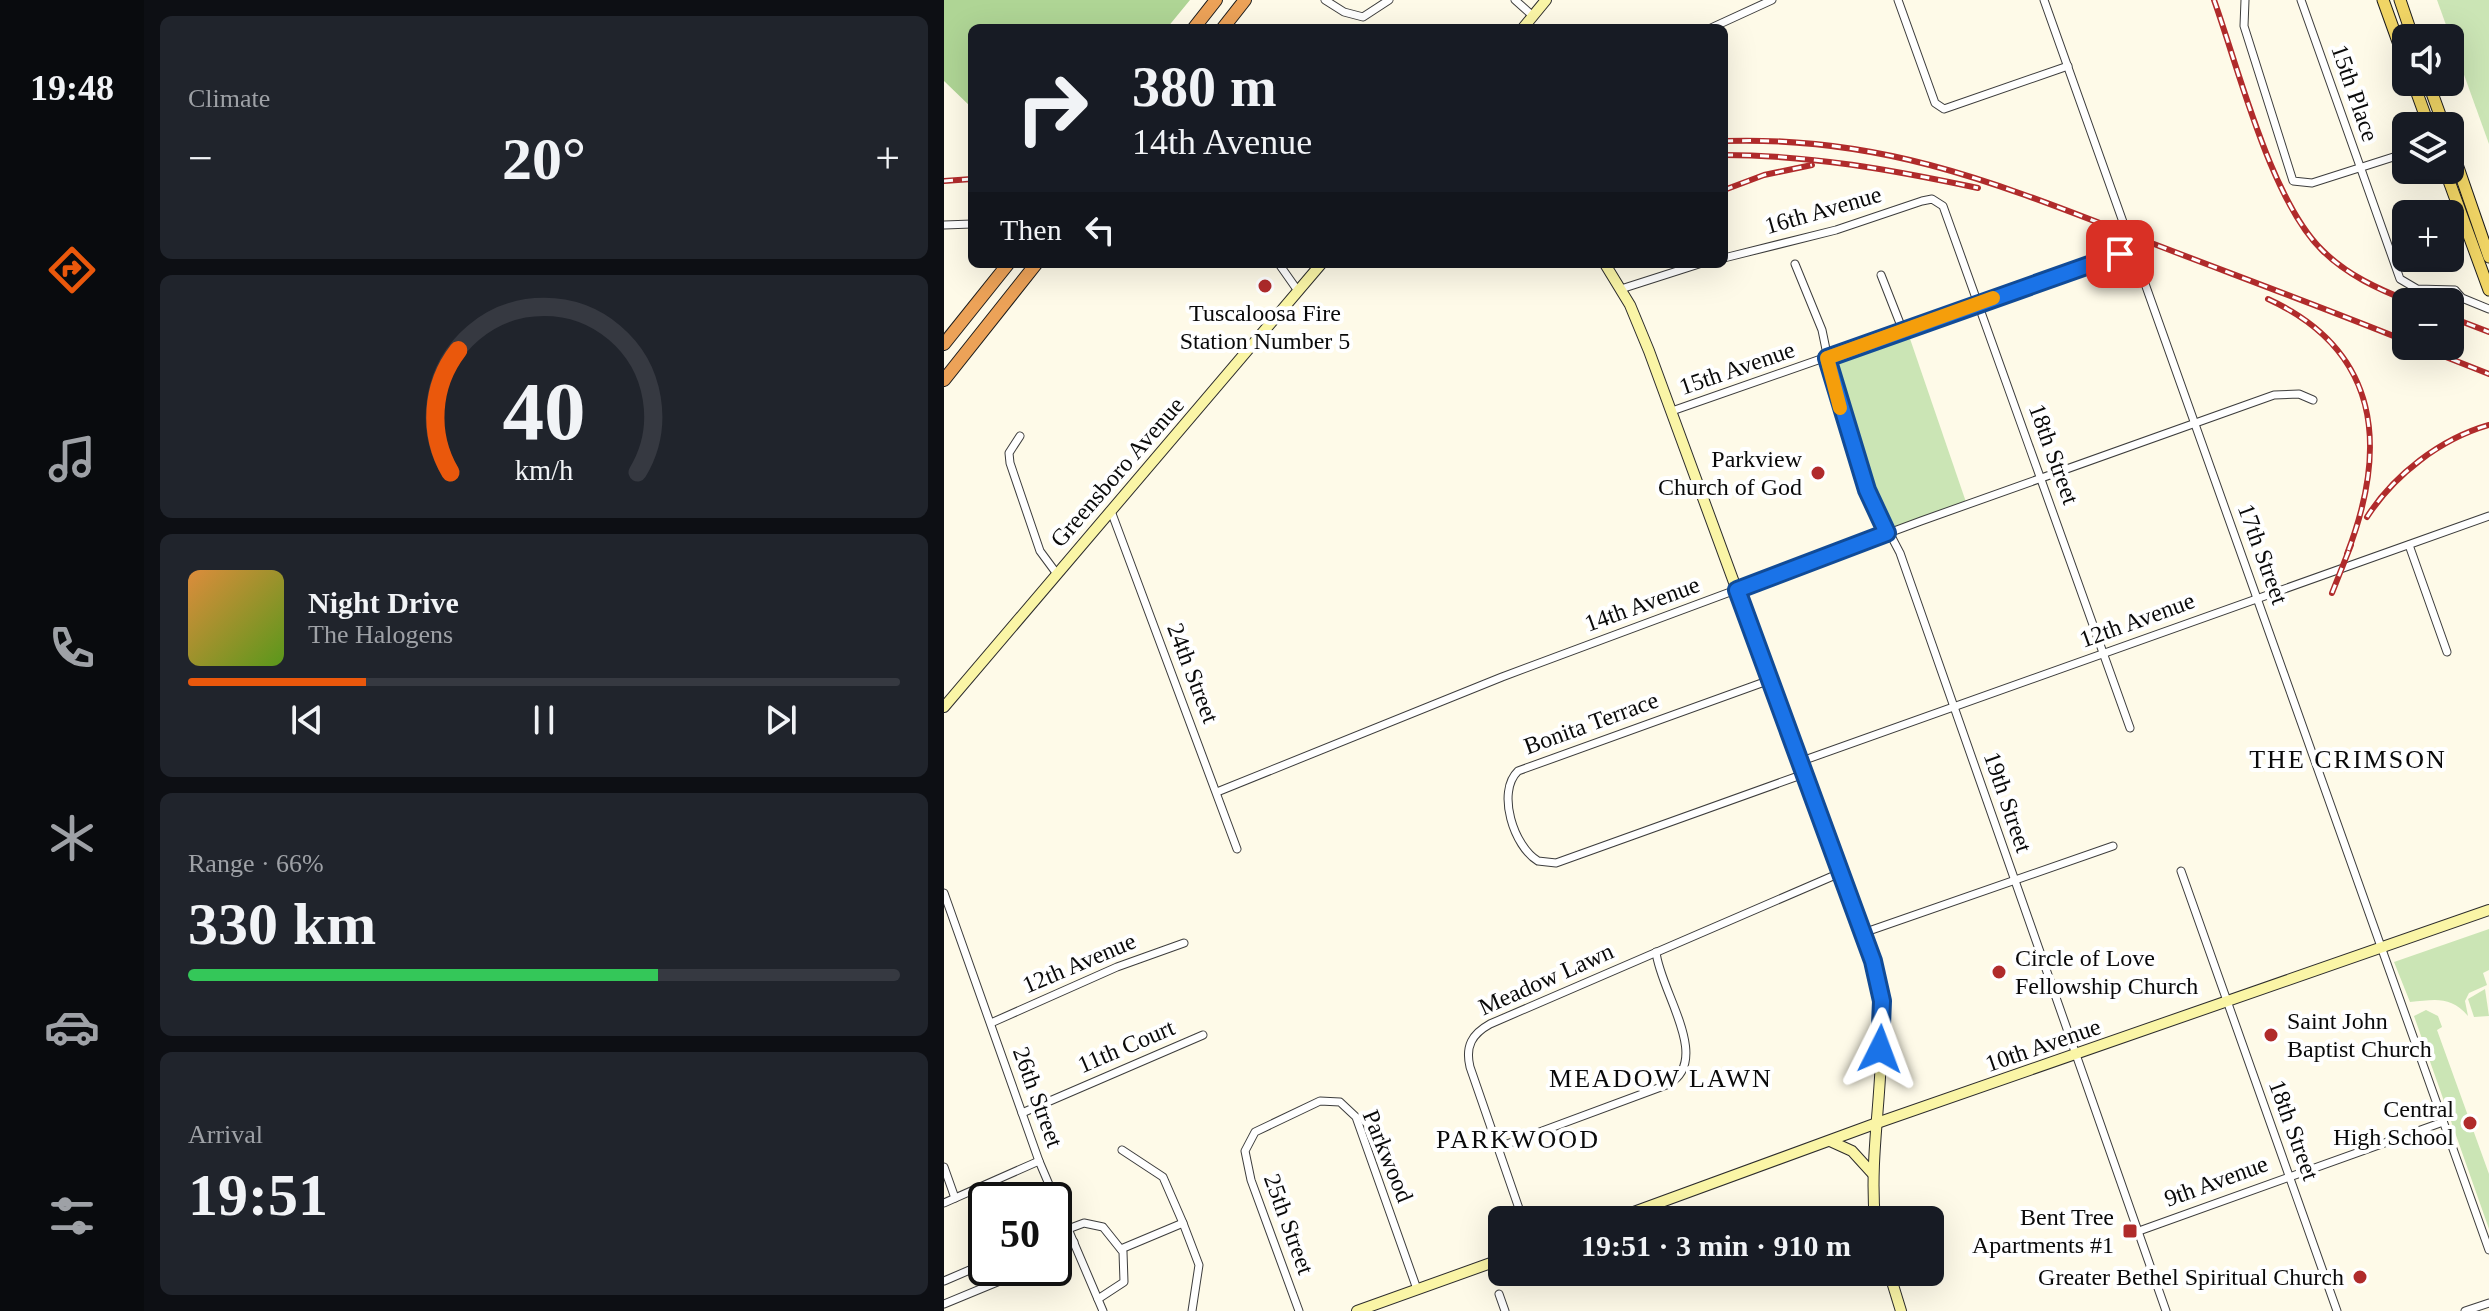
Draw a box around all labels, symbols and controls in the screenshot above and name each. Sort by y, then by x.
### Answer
map controls [2392,24,2464,360]
button: sound [2392,24,2464,96]
street label: 15th Place [2326,41,2384,145]
icon: right [1000,56,1104,160]
text: 380 m [1132,56,1277,118]
text: 19:48 [30,68,114,108]
text: Climate [188,84,270,113]
button: layers [2392,112,2464,184]
text: 14th Avenue [1132,122,1312,162]
text: 20° [502,126,586,192]
text: − [188,134,213,183]
text: + [875,134,900,183]
street label: 16th Avenue [1762,181,1884,239]
button: + [2392,200,2464,272]
icon: left [1078,208,1122,252]
text: Then [1000,213,1062,246]
pin [2086,220,2154,288]
icon: arrive [2098,232,2142,276]
icon: directions [44,242,100,298]
marker: Tuscaloosa Fire Station Number 5 [1256,277,1274,295]
button: − [2392,288,2464,360]
place label: Tuscaloosa Fire Station Number 5 [1180,300,1350,354]
street label: 15th Avenue [1676,336,1798,400]
text: 40 [502,364,586,456]
street label: Greensboro Avenue [1045,392,1189,552]
street label: 18th Street [2024,400,2084,508]
icon: music [44,431,100,487]
place label: Parkview Church of God [1658,446,1803,500]
text: km/h [515,455,573,486]
marker: Parkview Church of God [1809,464,1827,482]
street label: 17th Street [2233,500,2293,608]
street label: 14th Avenue [1581,571,1703,637]
text: Night Drive [308,586,459,619]
street label: 12th Avenue [2076,587,2198,653]
street label: 24th Street [1162,619,1224,727]
icon: phone [44,620,100,676]
text: The Halogens [308,620,453,649]
street label: Bonita Terrace [1520,687,1662,759]
icon: previous [285,698,329,742]
icon: pause [522,698,566,742]
icon: next [759,698,803,742]
district label: THE CRIMSON [2249,745,2447,774]
street label: 19th Street [1979,748,2037,856]
icon: climate [44,810,100,866]
text: Range · 66% [188,849,324,878]
text: 330 km [188,891,376,957]
street label: 12th Avenue [1019,928,1139,998]
street label: Meadow Lawn [1475,938,1617,1020]
place label: Circle of Love Fellowship Church [2015,945,2198,999]
marker: Circle of Love Fellowship Church [1990,963,2008,981]
icon: car [44,999,100,1055]
position arrow [1838,1007,1922,1091]
place label: Saint John Baptist Church [2287,1008,2432,1062]
street label: 10th Avenue [1982,1013,2104,1077]
street label: 11th Court [1074,1014,1179,1078]
marker: Saint John Baptist Church [2262,1026,2280,1044]
street label: 26th Street [1008,1043,1068,1151]
district label: MEADOW LAWN [1549,1064,1773,1093]
street label: 18th Street [2264,1076,2324,1184]
place label: Central High School [2333,1096,2454,1150]
street label: Parkwood [1358,1106,1418,1206]
marker: Central High School [2461,1114,2479,1132]
text: Arrival [188,1120,263,1149]
district label: PARKWOOD [1436,1125,1600,1154]
street label: 9th Avenue [2161,1150,2271,1212]
text: 19:51 [188,1162,328,1228]
street label: 25th Street [1259,1170,1319,1278]
speed limit sign: 50 [968,1182,1072,1286]
icon: filters [44,1188,100,1244]
place label: Bent Tree Apartments #1 [1972,1204,2114,1258]
marker: Bent Tree Apartments #1 [2121,1222,2139,1240]
text: 19:51 · 3 min · 910 m [1581,1229,1851,1262]
place label: Greater Bethel Spiritual Church [2038,1264,2344,1290]
marker: Greater Bethel Spiritual Church [2351,1268,2369,1286]

